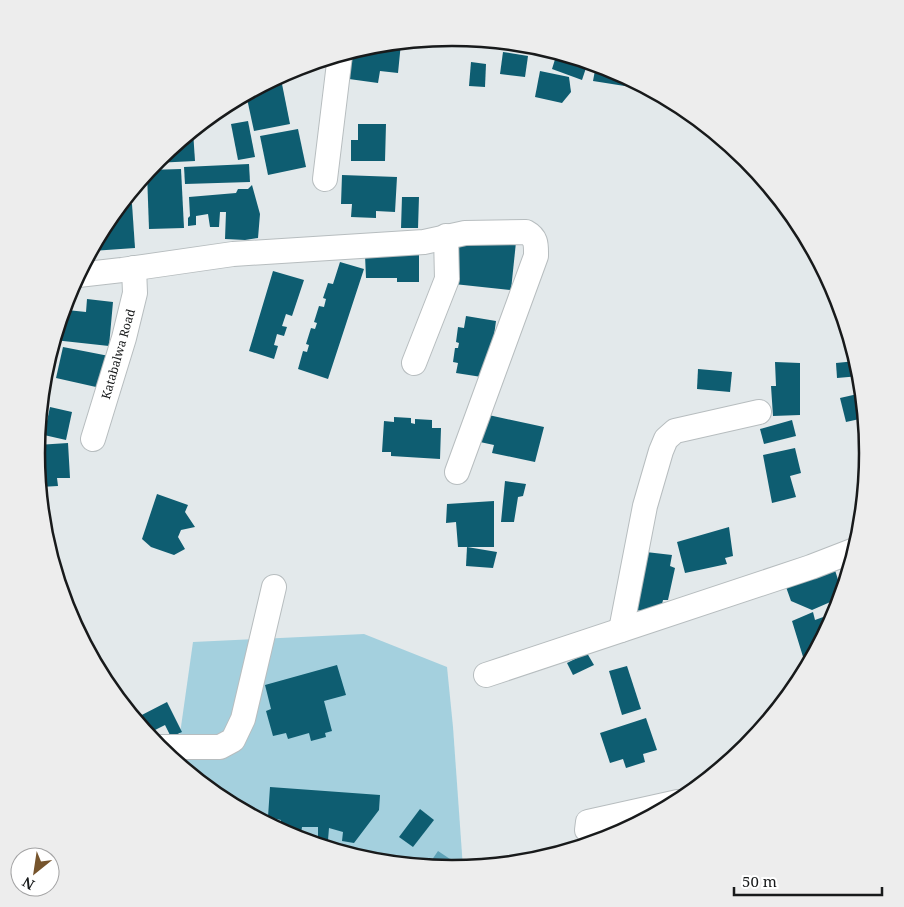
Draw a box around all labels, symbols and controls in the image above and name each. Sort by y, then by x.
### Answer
street label: Katabalwa Road [97,306,139,401]
north arrow [10,847,60,897]
scale bar [734,864,882,896]
text: 50 m [742,871,777,891]
text: N [19,873,38,895]

